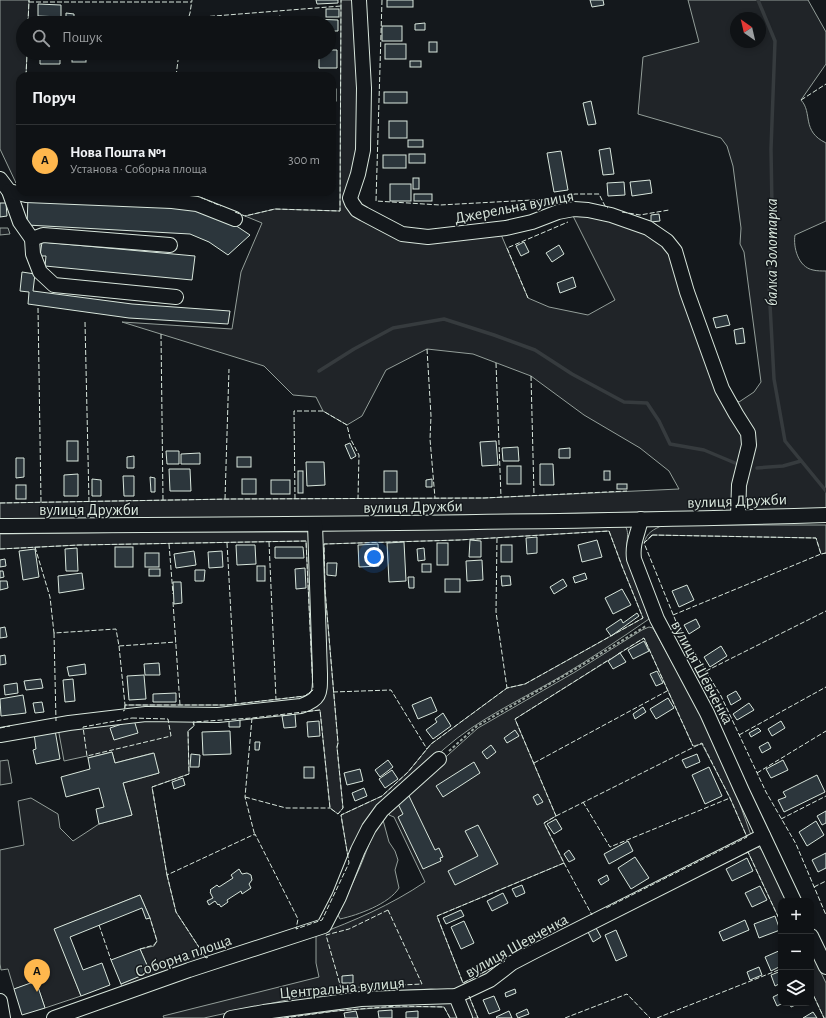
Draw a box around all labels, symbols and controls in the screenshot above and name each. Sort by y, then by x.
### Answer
north arrow [730,12,766,48]
search box [16,16,336,60]
icon: search [30,27,52,49]
text: Пошук [62,30,102,45]
text: Поруч [32,89,76,106]
text: Нова Пошта №1 [70,145,167,160]
text: A [41,154,49,167]
text: 300 m [288,154,320,167]
text: Установа · Соборна площа [70,163,207,176]
street label: Джерельна вулиця [453,188,575,227]
water label: балка Золотарка [763,198,781,306]
street label: вулиця Дружби [687,491,787,512]
street label: вулиця Дружби [363,498,463,517]
street label: вулиця Дружби [39,502,139,519]
your location [364,547,384,567]
street label: вулиця Шевченка [667,618,736,727]
map controls [778,898,814,1006]
button: + [778,898,814,934]
street label: вулиця Шевченка [462,911,571,982]
street label: Соборна площа [133,932,234,980]
button: − [778,934,814,970]
pin: A [24,959,50,992]
button: layers [778,970,814,1006]
street label: Центральна вулиця [279,975,406,1002]

